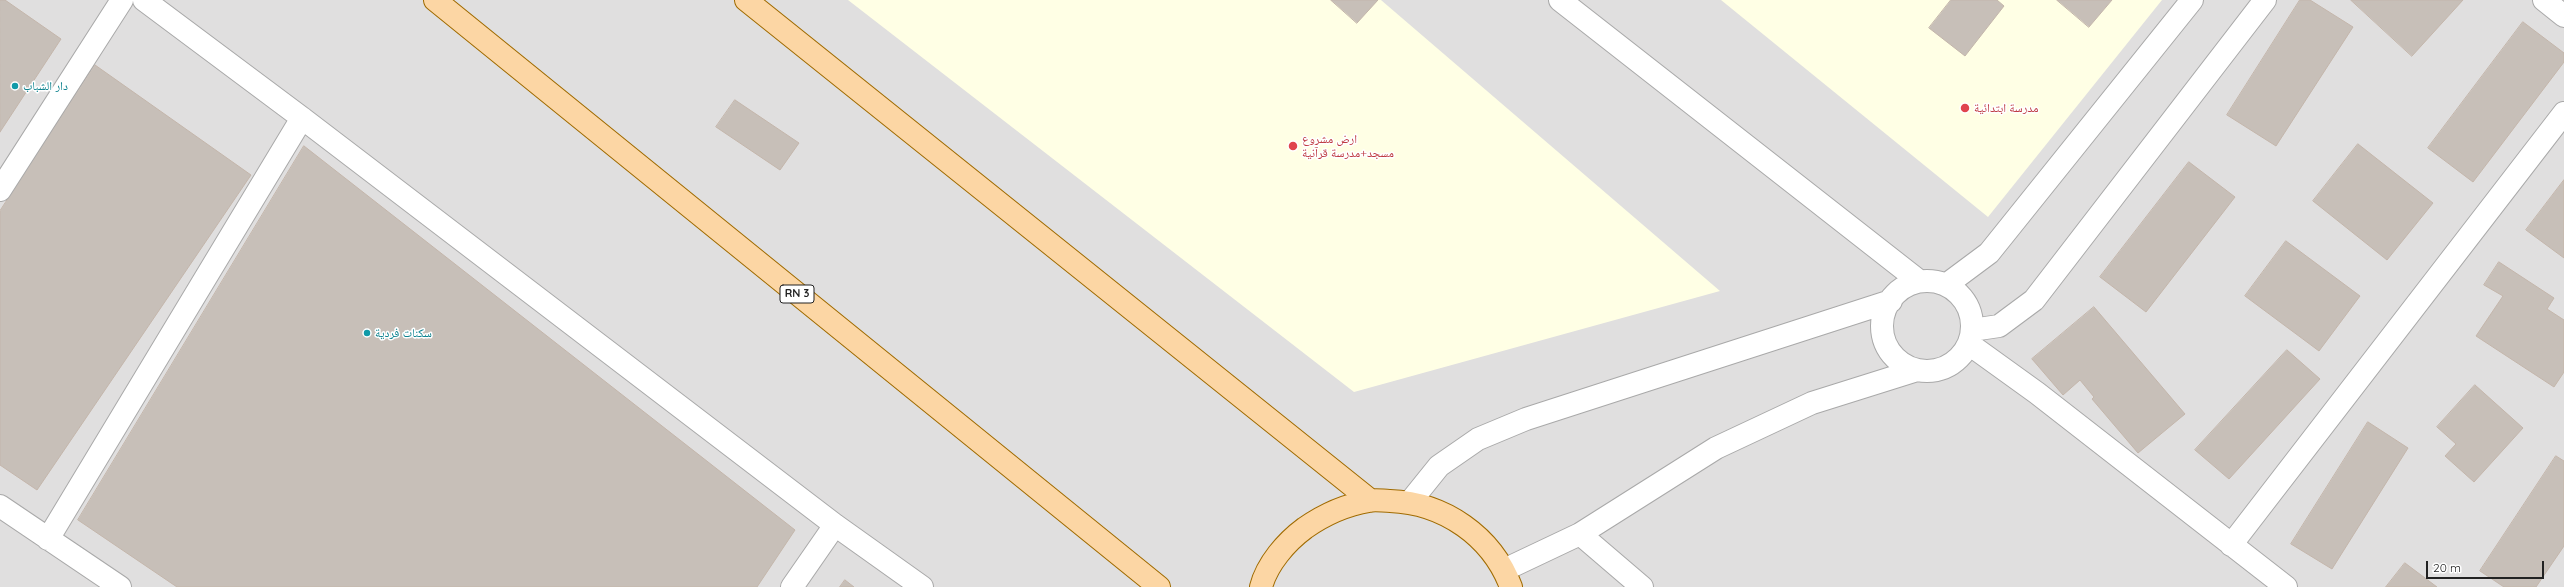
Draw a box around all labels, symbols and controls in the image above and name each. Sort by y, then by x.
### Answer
place label: دار الشباب [23,79,68,93]
marker: دار الشباب [10,81,20,91]
place label: مدرسة ابتدائية [1974,101,2038,115]
marker: مدرسة ابتدائية [1959,102,1971,114]
place label: ارض مشروع مسجد+مدرسة قرآنية [1302,132,1394,160]
marker: ارض مشروع مسجد+مدرسة قرآنية [1287,140,1299,152]
road number: RN 3 [780,285,814,303]
place label: سكنات فردية [375,326,432,340]
marker: سكنات فردية [362,328,372,338]
scale bar [2428,553,2546,579]
text: 20 m [2433,560,2461,575]

